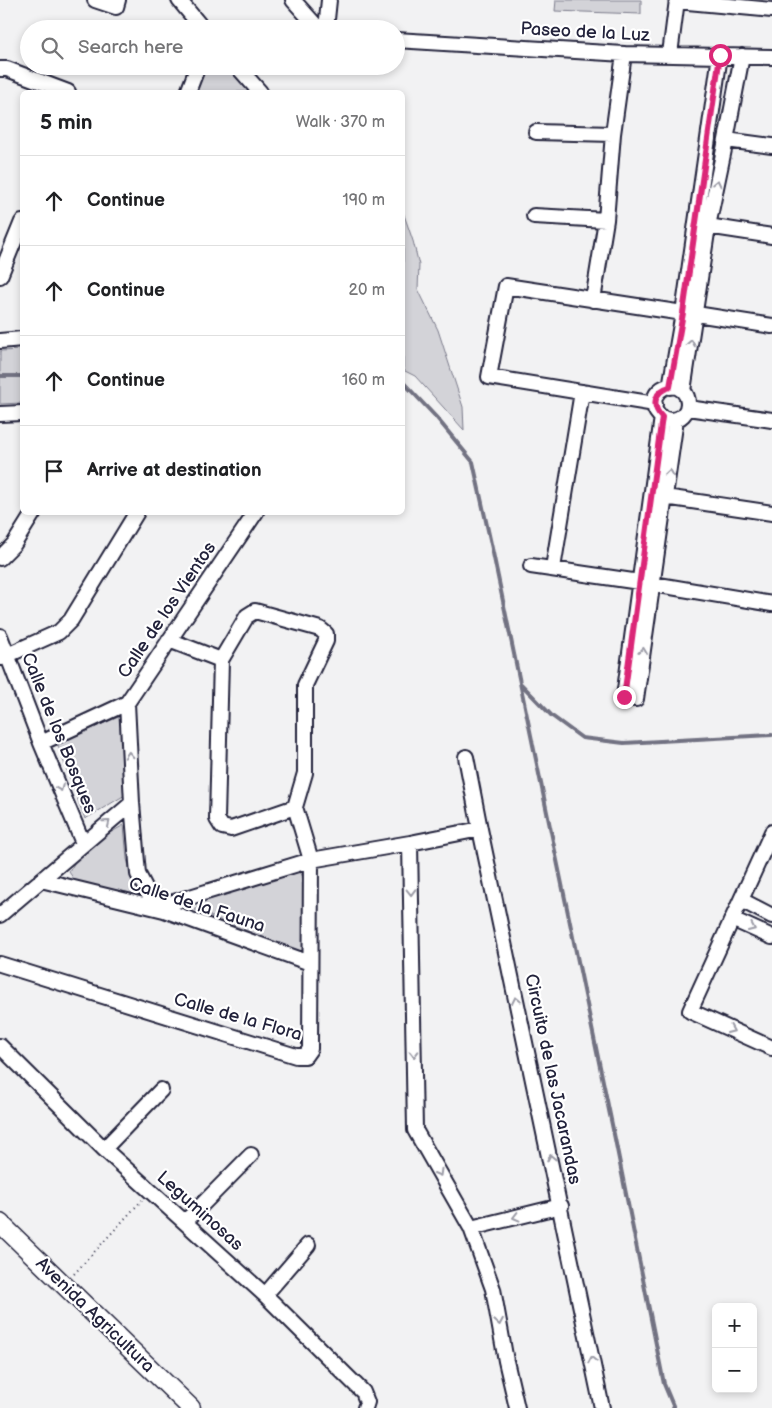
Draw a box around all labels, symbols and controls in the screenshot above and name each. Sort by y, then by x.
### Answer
street label: Paseo de la Luz [520,18,650,46]
search box [20,20,405,75]
icon: search [38,34,66,62]
text: Search here [78,36,183,59]
route start [709,44,732,67]
text: 5 min [40,110,93,135]
text: Walk · 370 m [296,113,385,132]
one-way arrow [711,178,722,187]
icon: ahead [40,187,68,215]
text: Continue [87,189,165,212]
text: 190 m [343,191,385,210]
icon: ahead [40,277,68,305]
text: Continue [87,279,165,302]
text: 20 m [349,281,385,300]
one-way arrow [686,339,696,348]
icon: ahead [40,367,68,395]
text: Continue [87,369,165,392]
text: 160 m [342,371,385,390]
icon: arrive [40,457,68,485]
text: Arrive at destination [87,459,262,482]
one-way arrow [663,469,673,477]
street label: Calle de los Vientos [114,538,220,682]
one-way arrow [638,647,648,655]
street label: Calle de los Bosques [17,649,101,817]
route end [613,686,636,709]
one-way arrow [124,751,135,759]
one-way arrow [54,783,65,792]
one-way arrow [102,820,111,829]
street label: Calle de la Fauna [126,873,268,937]
one-way arrow [406,888,416,896]
one-way arrow [747,922,756,933]
street label: Circuito de las Jacarandas [520,972,586,1186]
street label: Calle de la Flora [171,989,305,1045]
one-way arrow [512,995,522,1004]
one-way arrow [726,1024,735,1034]
one-way arrow [409,1051,419,1059]
one-way arrow [546,1154,556,1163]
street label: Leguminosas [153,1167,247,1255]
one-way arrow [432,1167,442,1176]
one-way arrow [511,1211,520,1222]
street label: Avenida Agricultura [31,1253,159,1377]
map controls [712,1303,757,1393]
button: + [712,1303,757,1348]
one-way arrow [493,1318,503,1327]
button: − [712,1348,757,1393]
one-way arrow [587,1356,598,1365]

